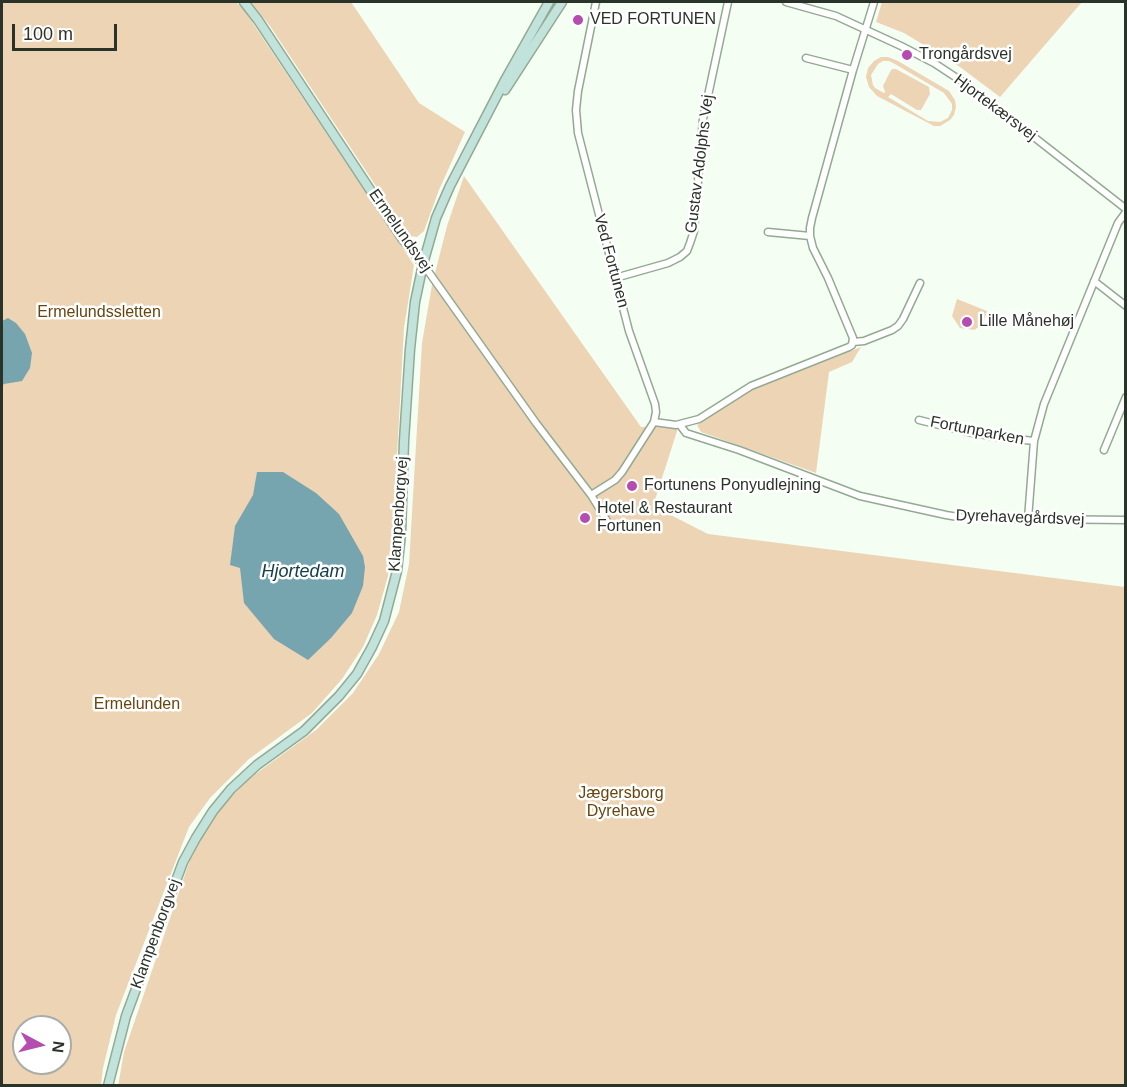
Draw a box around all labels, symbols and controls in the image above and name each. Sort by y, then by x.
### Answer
place label: VED FORTUNEN [590,10,716,30]
scale bar [15,12,120,50]
marker: VED FORTUNEN [571,13,585,27]
text: 100 m [23,24,73,44]
place label: Trongårdsvej [919,45,1012,65]
marker: Trongårdsvej [900,48,914,62]
street label: Hjortekærsvej [950,71,1040,145]
street label: Gustav Adolphs Vej [682,94,718,234]
street label: Ermelundsvej [364,186,436,276]
street label: Ved Fortunen [589,212,633,310]
park label: Ermelundssletten [37,303,161,323]
place label: Lille Månehøj [979,312,1074,332]
marker: Lille Månehøj [960,315,974,329]
street label: Fortunparken [928,412,1026,450]
street label: Klampenborgvej [385,456,413,572]
place label: Fortunens Ponyudlejning [644,476,821,496]
marker: Fortunens Ponyudlejning [625,479,639,493]
place label: Hotel & Restaurant Fortunen [597,499,732,537]
street label: Dyrehavegårdsvej [955,506,1085,530]
marker: Hotel & Restaurant Fortunen [578,511,592,525]
water label: Hjortedam [261,561,345,583]
park label: Ermelunden [94,695,180,715]
park label: Jægersborg Dyrehave [578,784,664,822]
street label: Klampenborgvej [127,876,185,992]
north arrow [12,1015,72,1075]
text: N [49,1040,68,1054]

